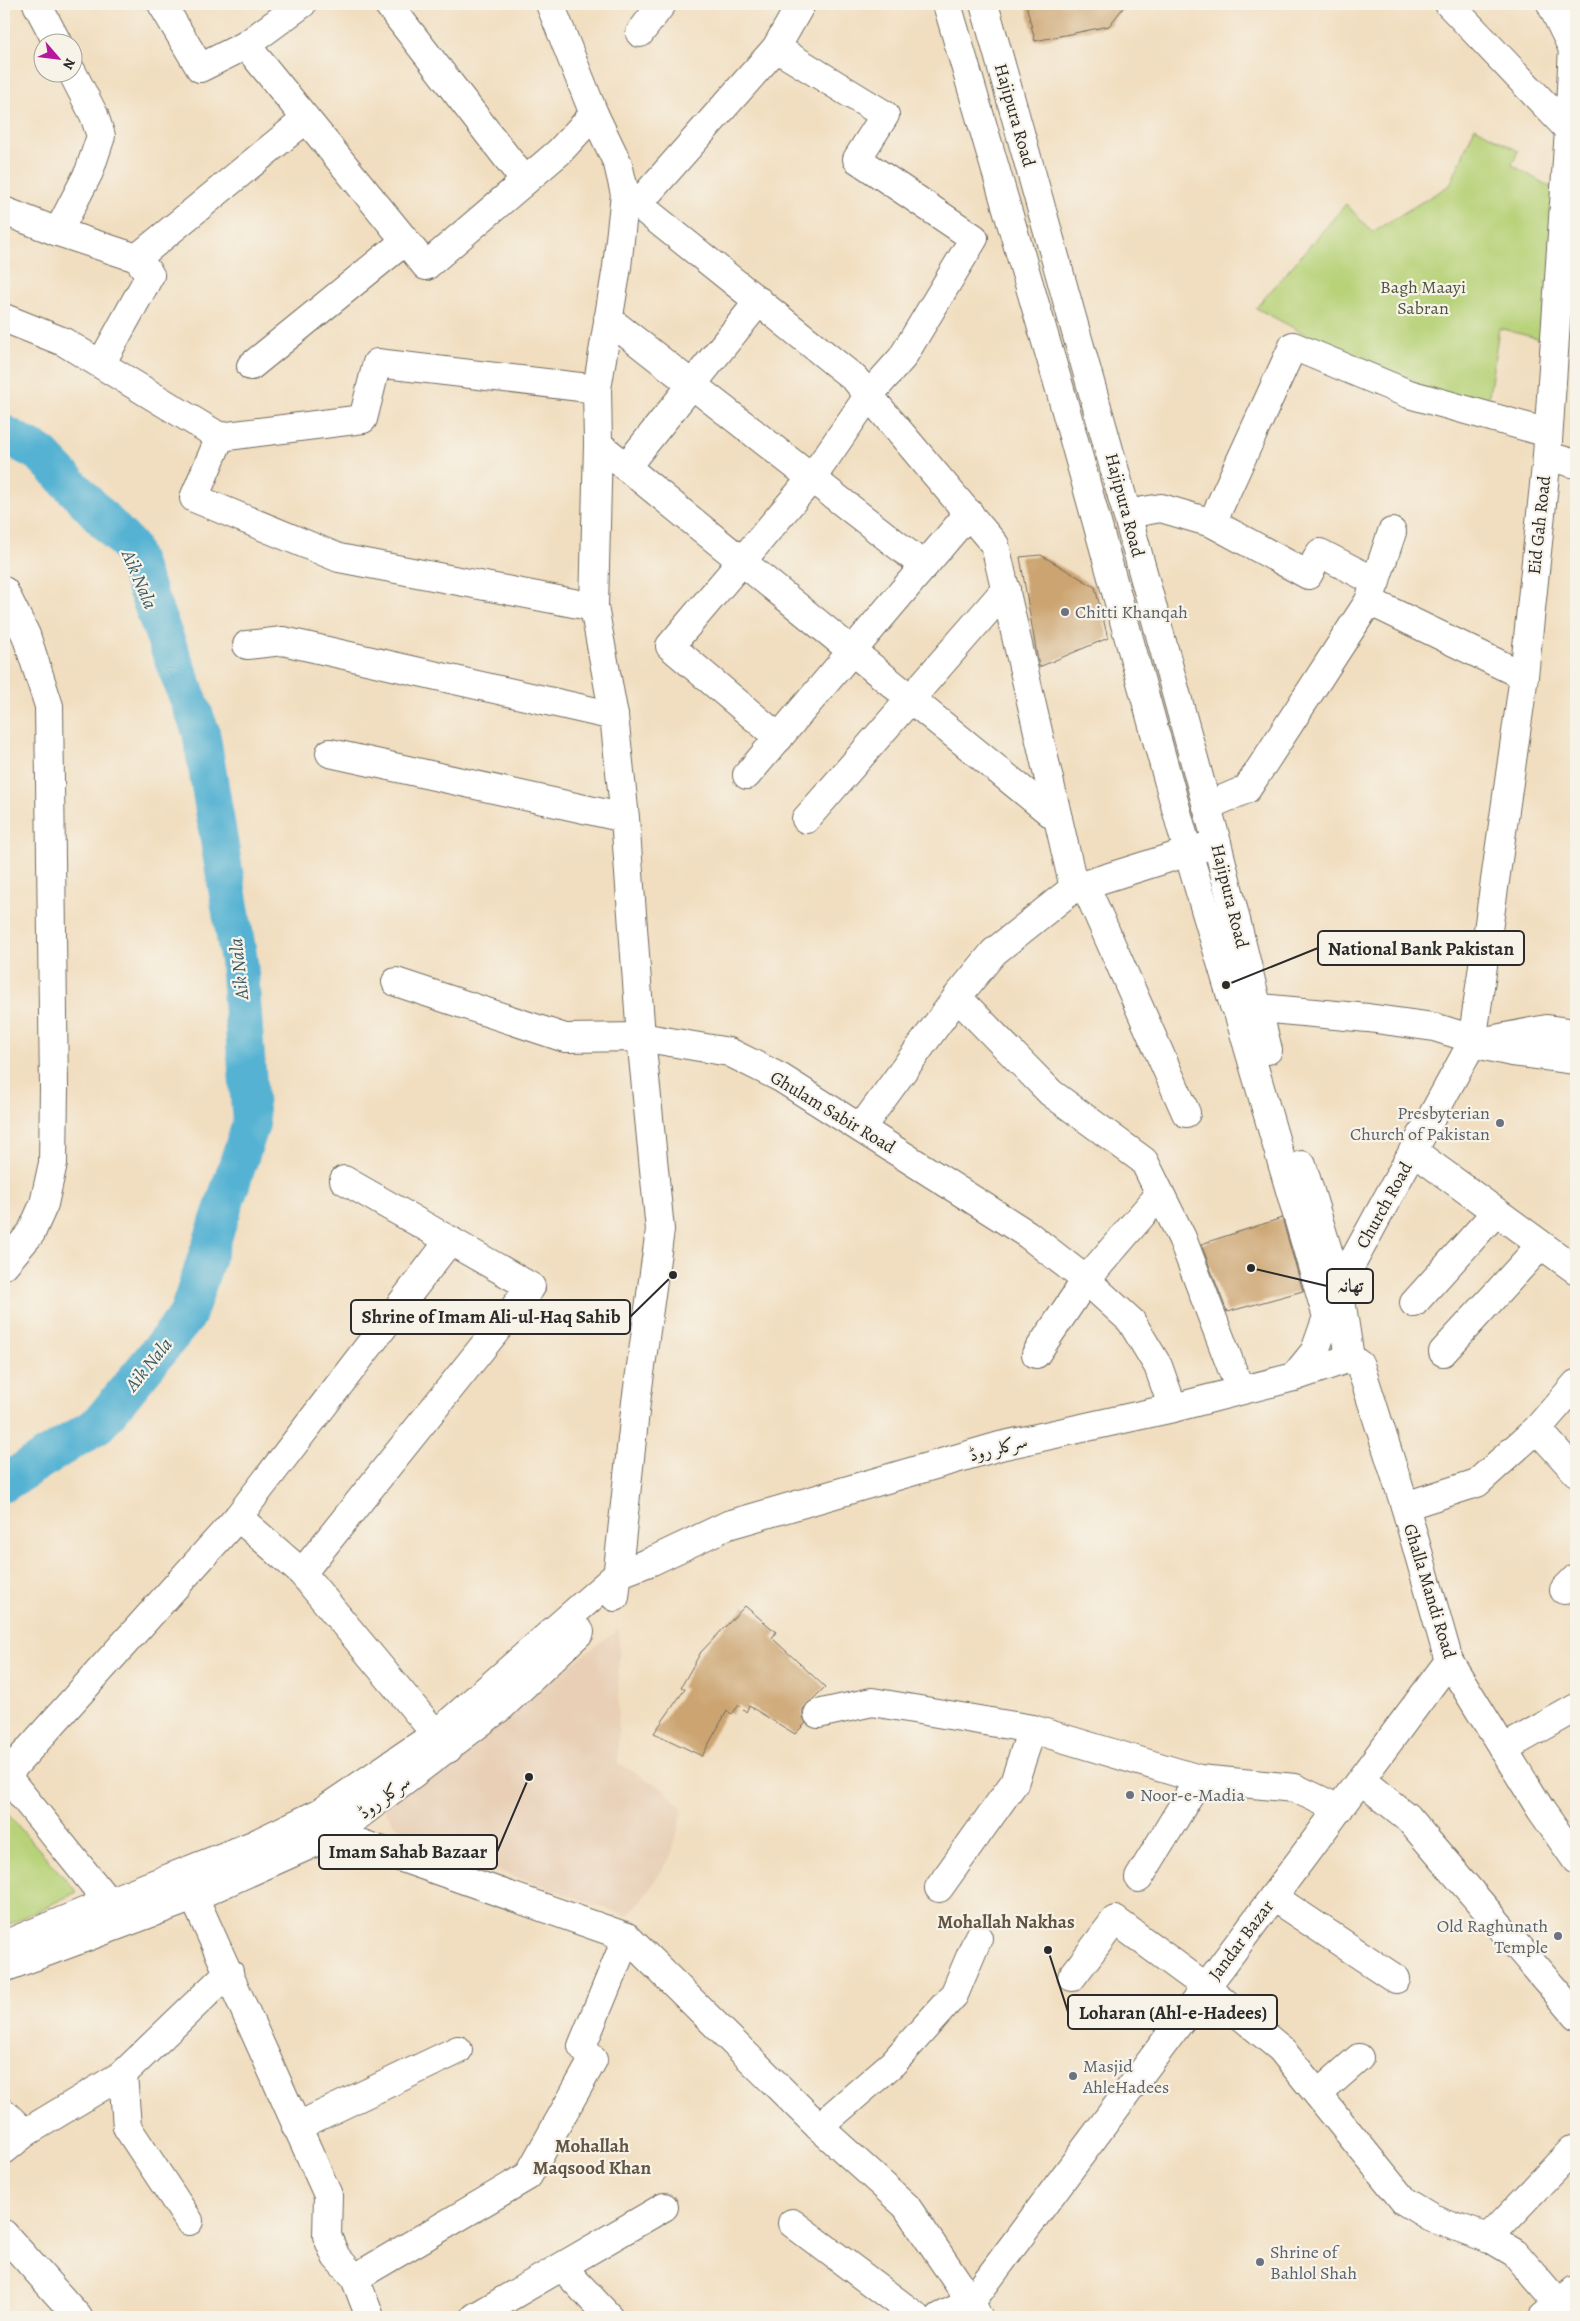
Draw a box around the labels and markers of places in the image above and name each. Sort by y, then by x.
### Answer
place label: Chitti Khanqah [1075,600,1188,624]
marker: Chitti Khanqah [1059,606,1071,618]
callout: National Bank Pakistan [1318,931,1524,965]
place label: Presbyterian Church of Pakistan [1350,1101,1490,1146]
marker: Presbyterian Church of Pakistan [1494,1117,1506,1129]
callout: تھانہ [1327,1269,1373,1303]
callout: Shrine of Imam Ali-ul-Haq Sahib [351,1300,630,1334]
place label: Noor-e-Madia [1140,1783,1245,1807]
marker: Noor-e-Madia [1124,1789,1136,1801]
callout: Imam Sahab Bazaar [319,1835,497,1869]
place label: Old Raghunath Temple [1437,1914,1548,1959]
marker: Old Raghunath Temple [1552,1930,1564,1942]
callout: Loharan (Ahl-e-Hadees) [1068,1995,1277,2029]
place label: Masjid AhleHadees [1082,2054,1169,2099]
marker: Masjid AhleHadees [1067,2070,1079,2082]
place label: Shrine of Bahlol Shah [1270,2240,1357,2285]
marker: Shrine of Bahlol Shah [1254,2256,1266,2268]

